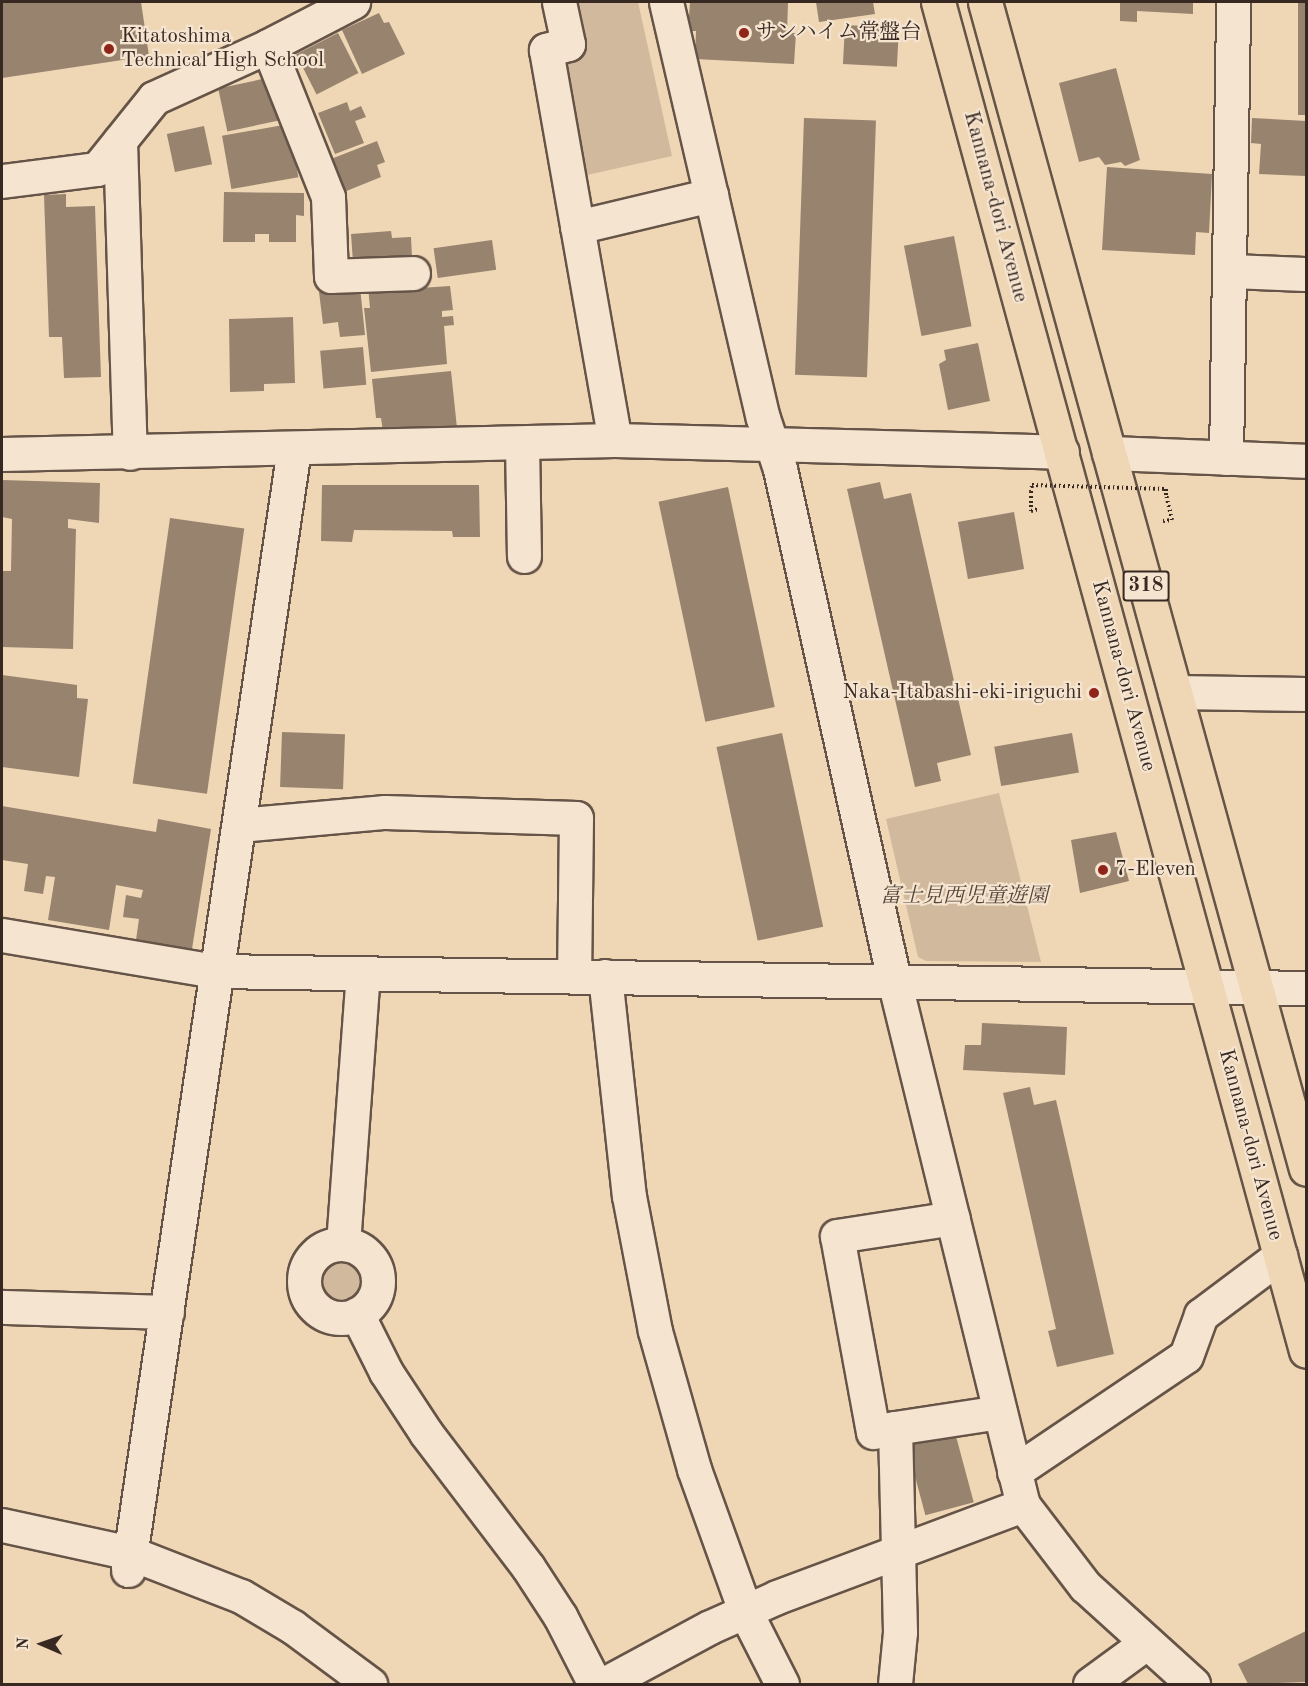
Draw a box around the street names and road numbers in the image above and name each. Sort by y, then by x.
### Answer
street label: Kannana-dori Avenue [957,109,1033,305]
road number: 318 [1122,569,1170,603]
street label: Kannana-dori Avenue [1085,578,1161,774]
street label: Kannana-dori Avenue [1212,1047,1288,1243]

